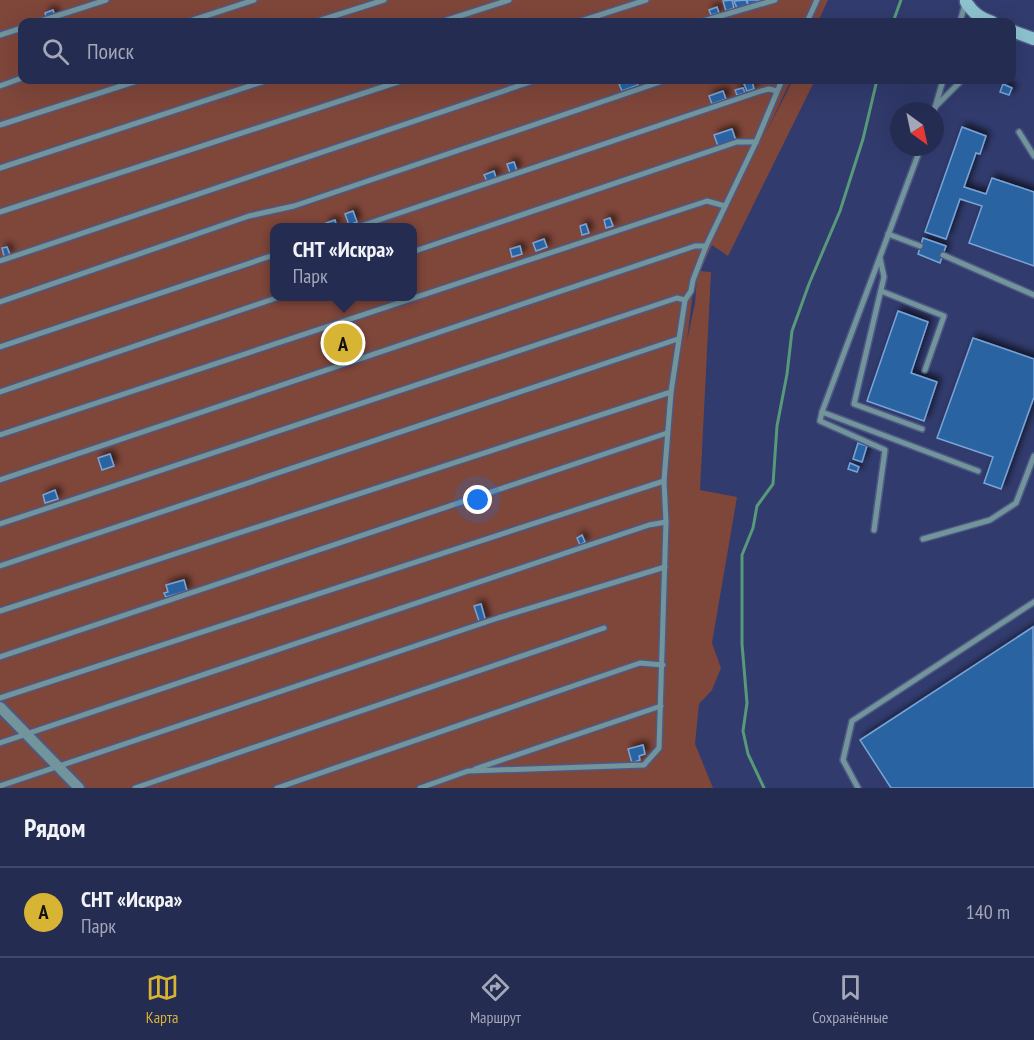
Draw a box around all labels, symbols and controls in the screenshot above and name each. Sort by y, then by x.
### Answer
search box [18,18,1016,84]
icon: search [39,35,72,68]
text: Поиск [87,37,134,65]
north arrow [890,102,944,156]
popup [270,223,417,301]
text: СНТ «Искра» [293,235,394,263]
text: Парк [293,263,328,289]
pin: A [324,320,362,366]
your location [463,485,492,514]
text: Рядом [24,811,85,844]
text: СНТ «Искра» [81,885,182,913]
text: A [38,899,49,925]
text: 140 m [966,899,1010,925]
text: Парк [81,913,116,939]
tab: Карта [146,971,179,1027]
tab: Маршрут [470,971,521,1027]
tab: Сохранённые [812,971,888,1027]

